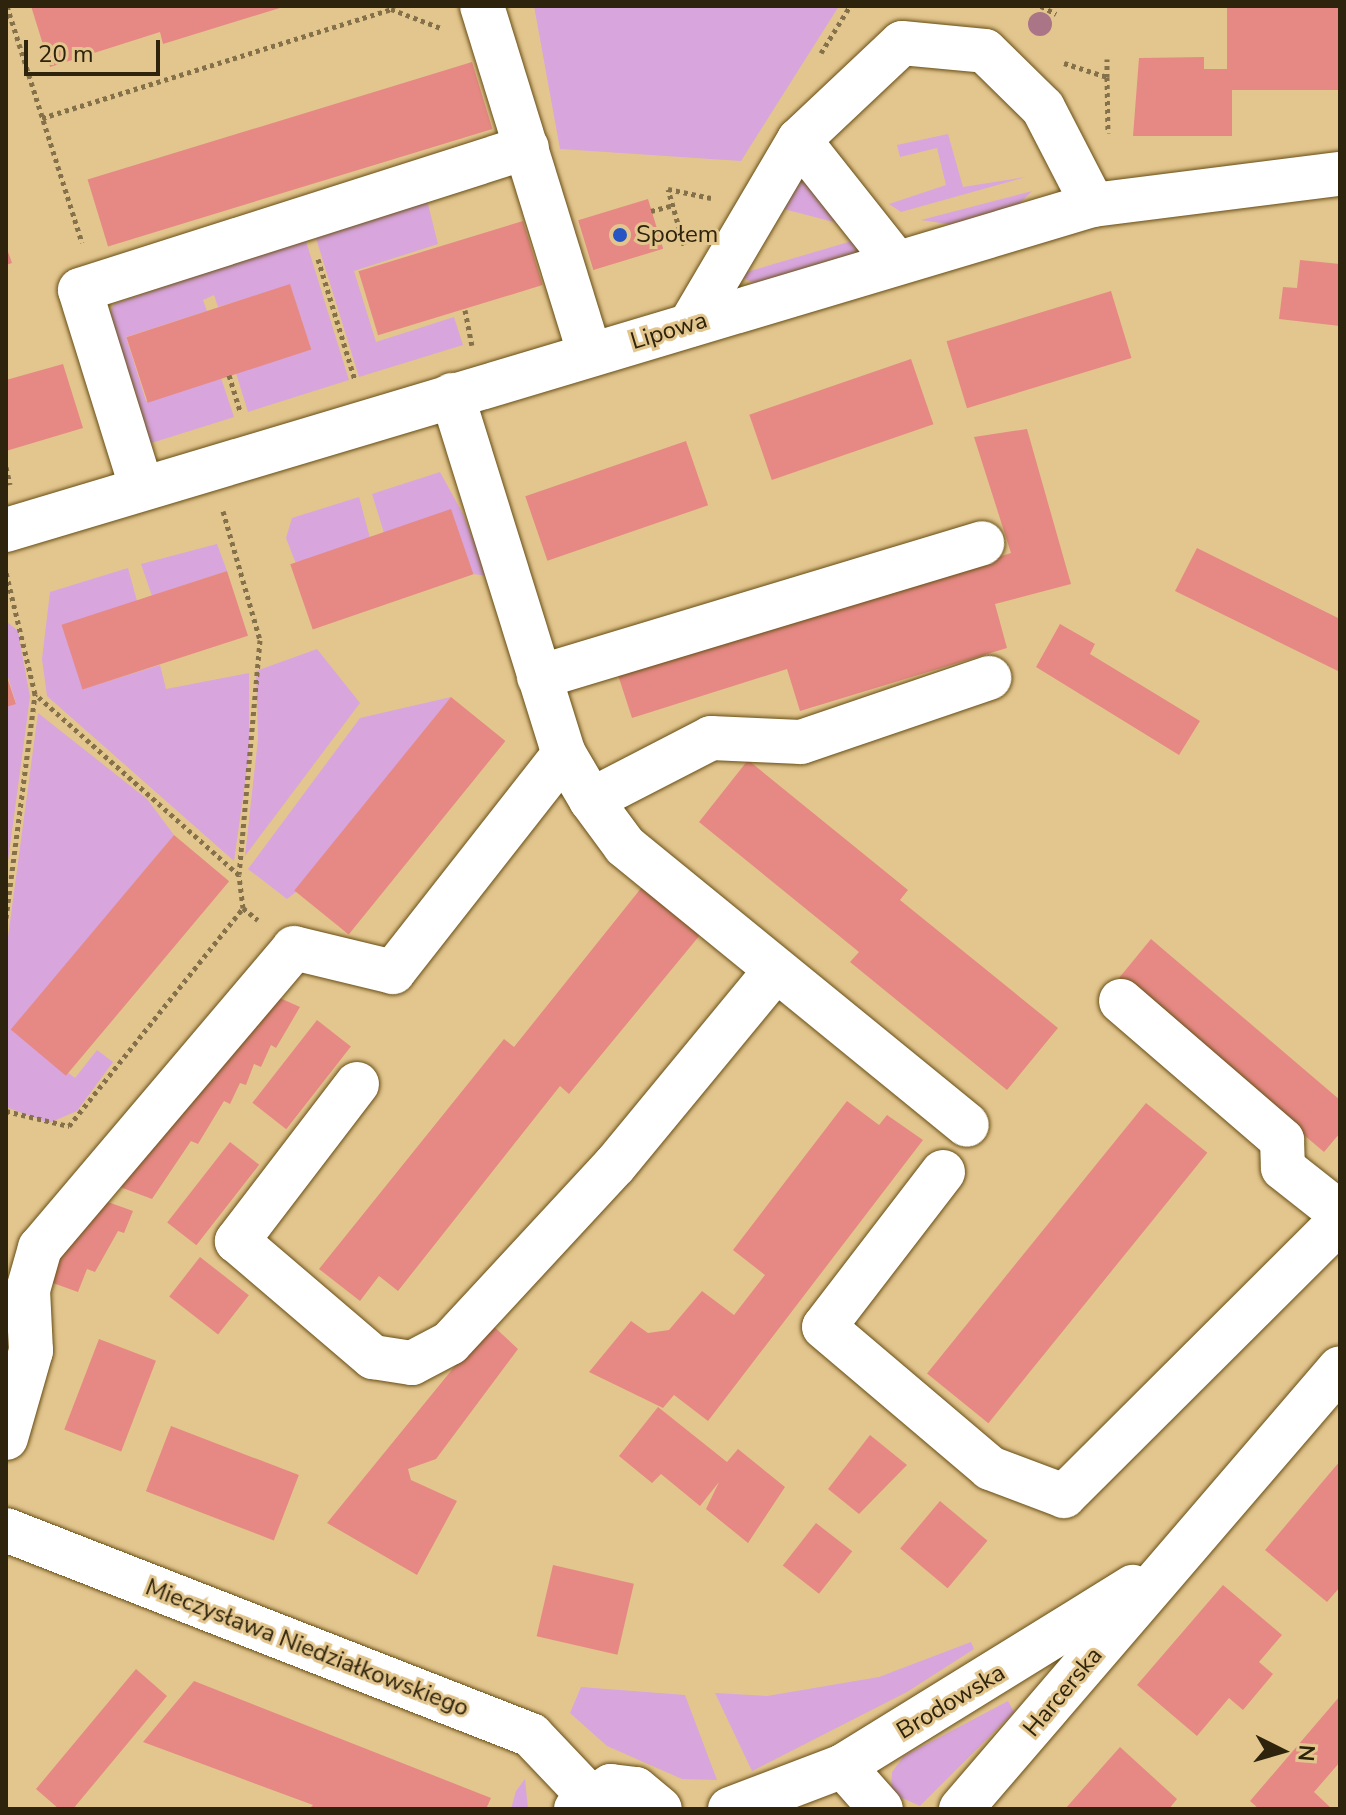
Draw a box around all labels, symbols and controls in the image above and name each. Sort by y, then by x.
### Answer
scale bar [28,24,164,74]
text: 20 m [38,38,94,70]
place label: Społem [636,221,718,249]
marker: Społem [611,226,629,244]
street label: Lipowa [627,306,711,356]
street label: Mieczysława Niedziałkowskiego [141,1573,473,1723]
street label: Harcerska [1017,1642,1109,1742]
street label: Brodowska [892,1658,1010,1746]
north arrow [1242,1711,1322,1791]
text: N [1290,1744,1322,1763]

